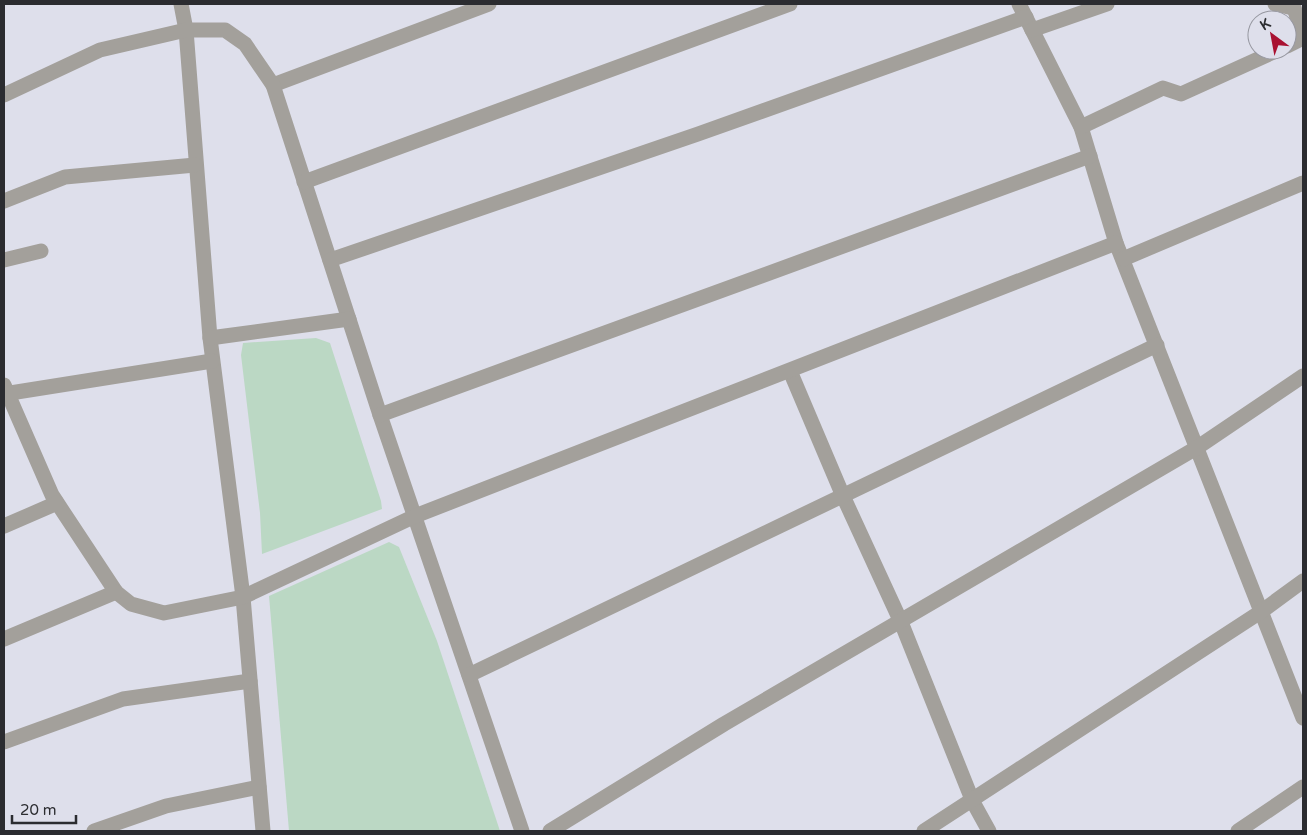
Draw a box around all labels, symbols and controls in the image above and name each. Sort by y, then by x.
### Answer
north arrow [1247,10,1297,60]
text: K [1257,14,1274,34]
scale bar [12,792,76,824]
text: 20 m [20,801,57,819]

